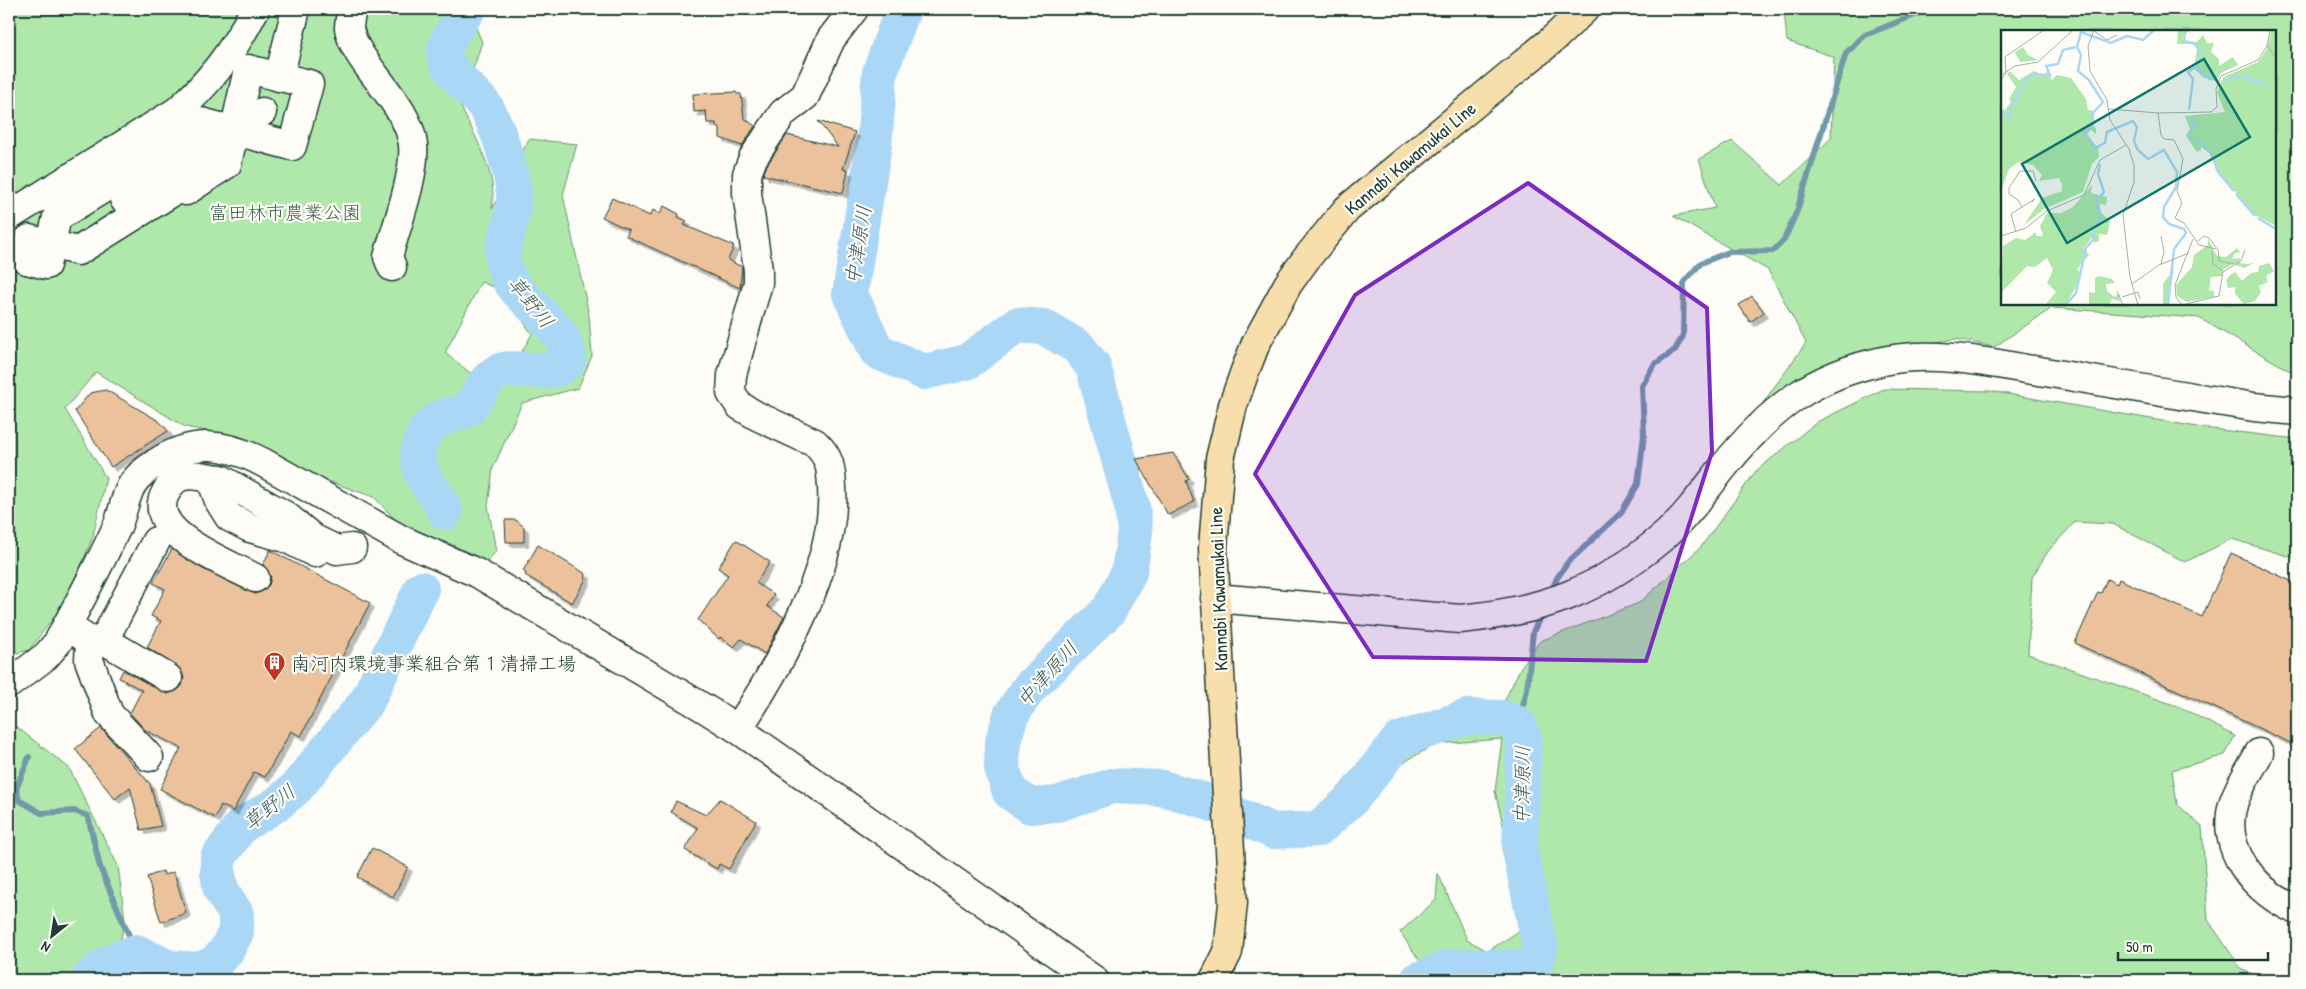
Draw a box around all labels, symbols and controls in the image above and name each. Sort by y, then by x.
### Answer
inset map [2001,30,2276,305]
street label: Kannabi Kawamukai Line [1339,95,1482,221]
park label: 富田林市農業公園 [209,199,361,225]
water label: 中津原川 [838,203,877,287]
water label: 草野川 [502,270,561,333]
street label: Kannabi Kawamukai Line [1202,506,1234,671]
water label: 中津原川 [1010,635,1083,712]
place label: 南河内環境事業組合第１清掃工場 [291,650,576,676]
building icon: 南河内環境事業組合第１清掃工場 [263,651,287,682]
water label: 中津原川 [1507,745,1536,825]
water label: 草野川 [237,777,301,836]
north arrow [28,912,78,962]
scale bar [2118,929,2268,961]
text: 50 m [2126,936,2153,957]
text: N [37,937,53,958]

